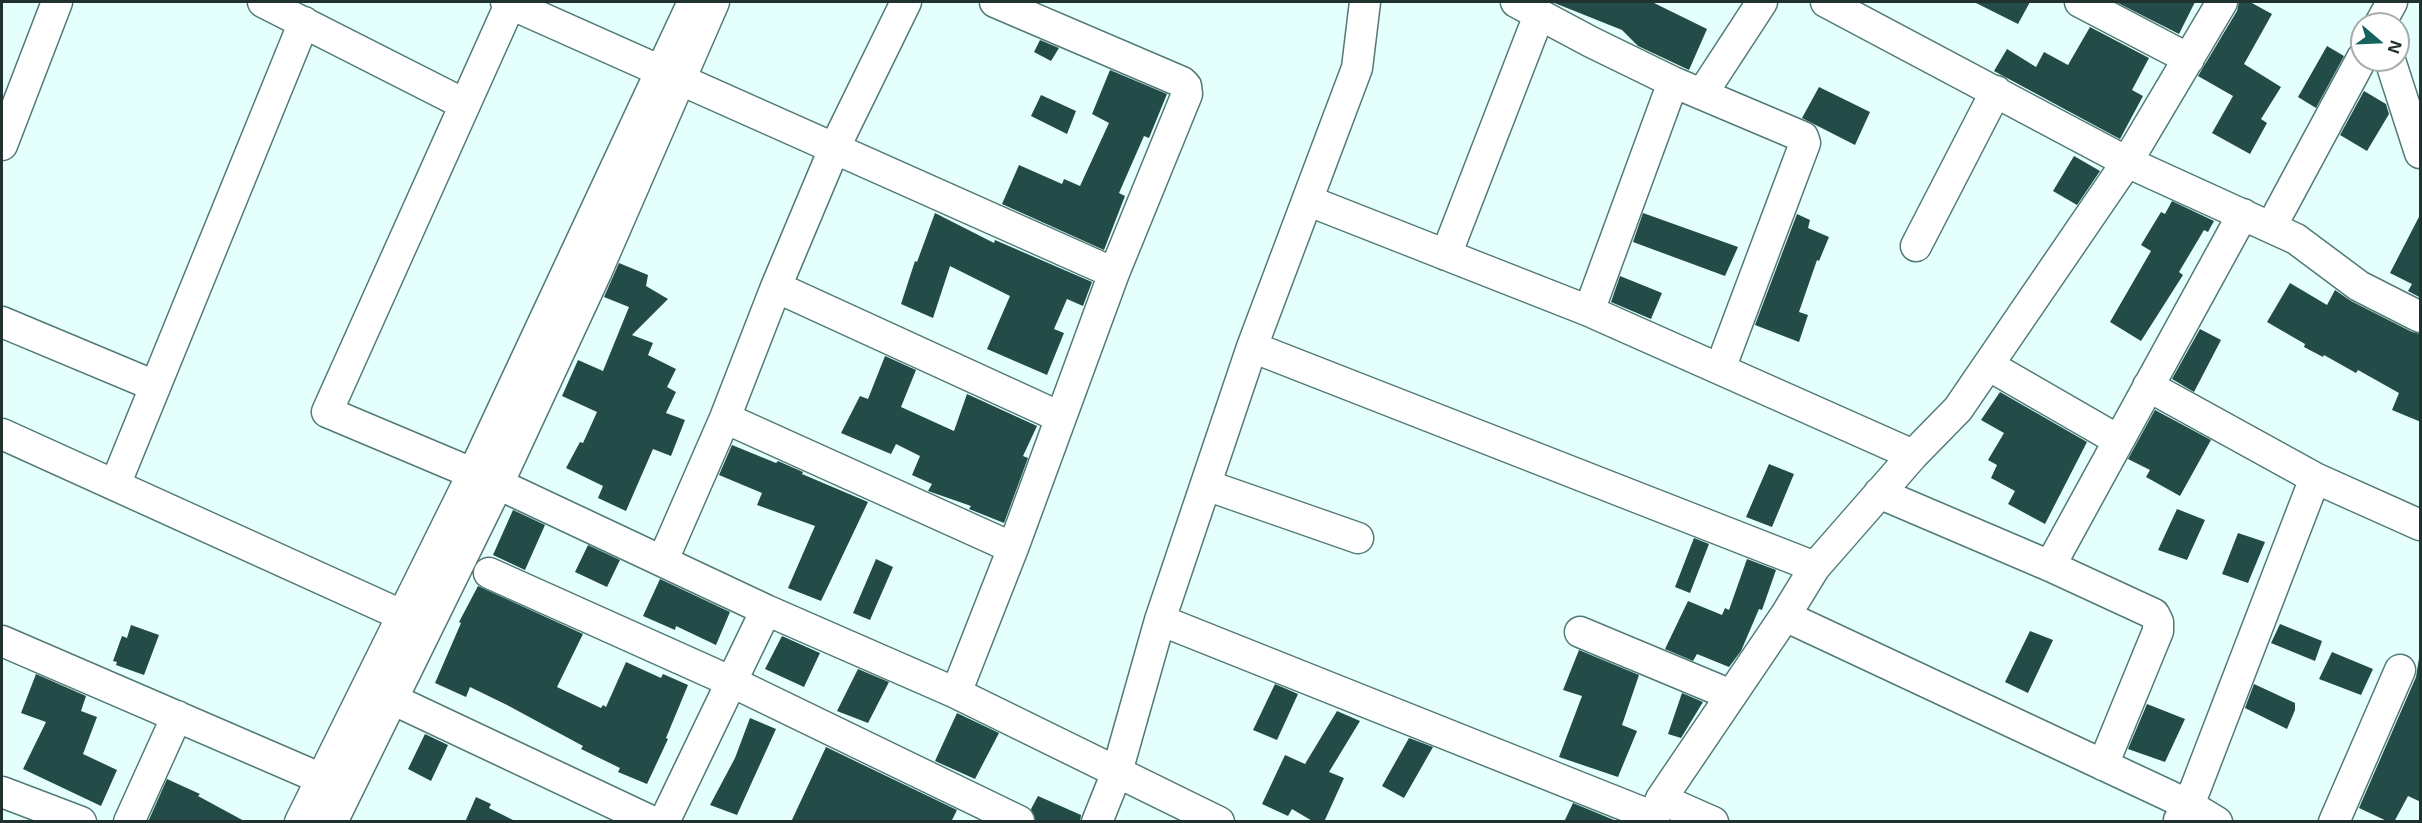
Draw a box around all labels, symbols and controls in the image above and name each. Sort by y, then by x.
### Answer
north arrow [2350,12,2410,72]
text: N [2383,37,2408,57]

